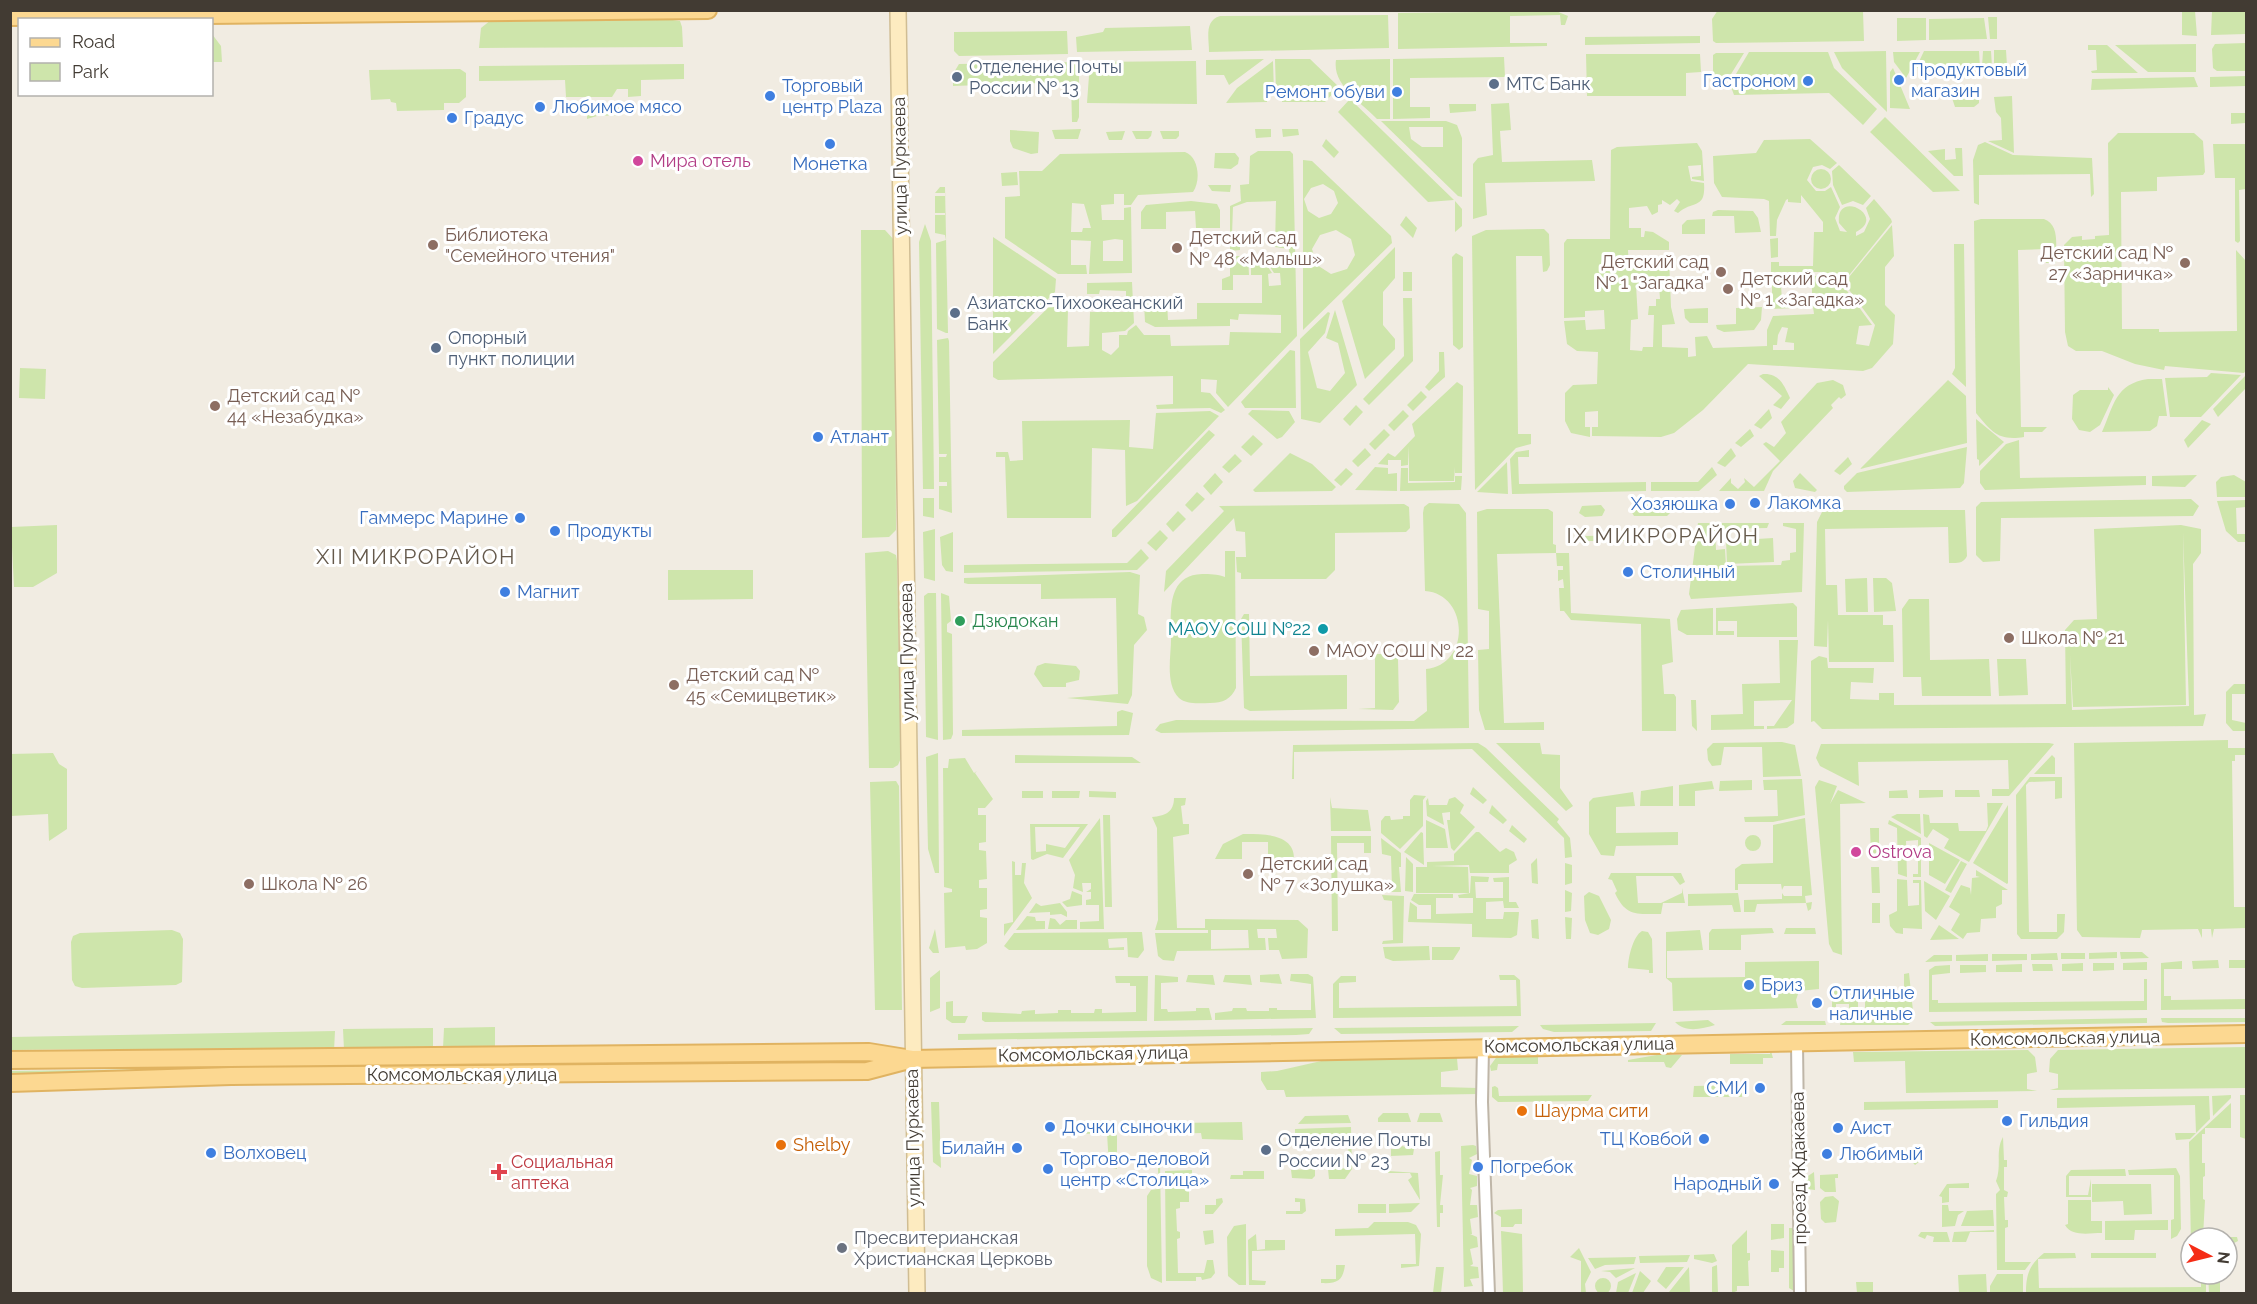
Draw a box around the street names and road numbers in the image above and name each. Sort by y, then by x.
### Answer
street label: улица Пуркаева [888,97,911,235]
street label: улица Пуркаева [895,583,918,721]
street label: Комсомольская улица [1970,1025,2160,1050]
street label: Комсомольская улица [1484,1032,1674,1057]
street label: Комсомольская улица [998,1041,1188,1066]
street label: Комсомольская улица [367,1064,557,1085]
street label: улица Пуркаева [901,1069,924,1207]
street label: проезд Ждакаева [1787,1091,1810,1245]

